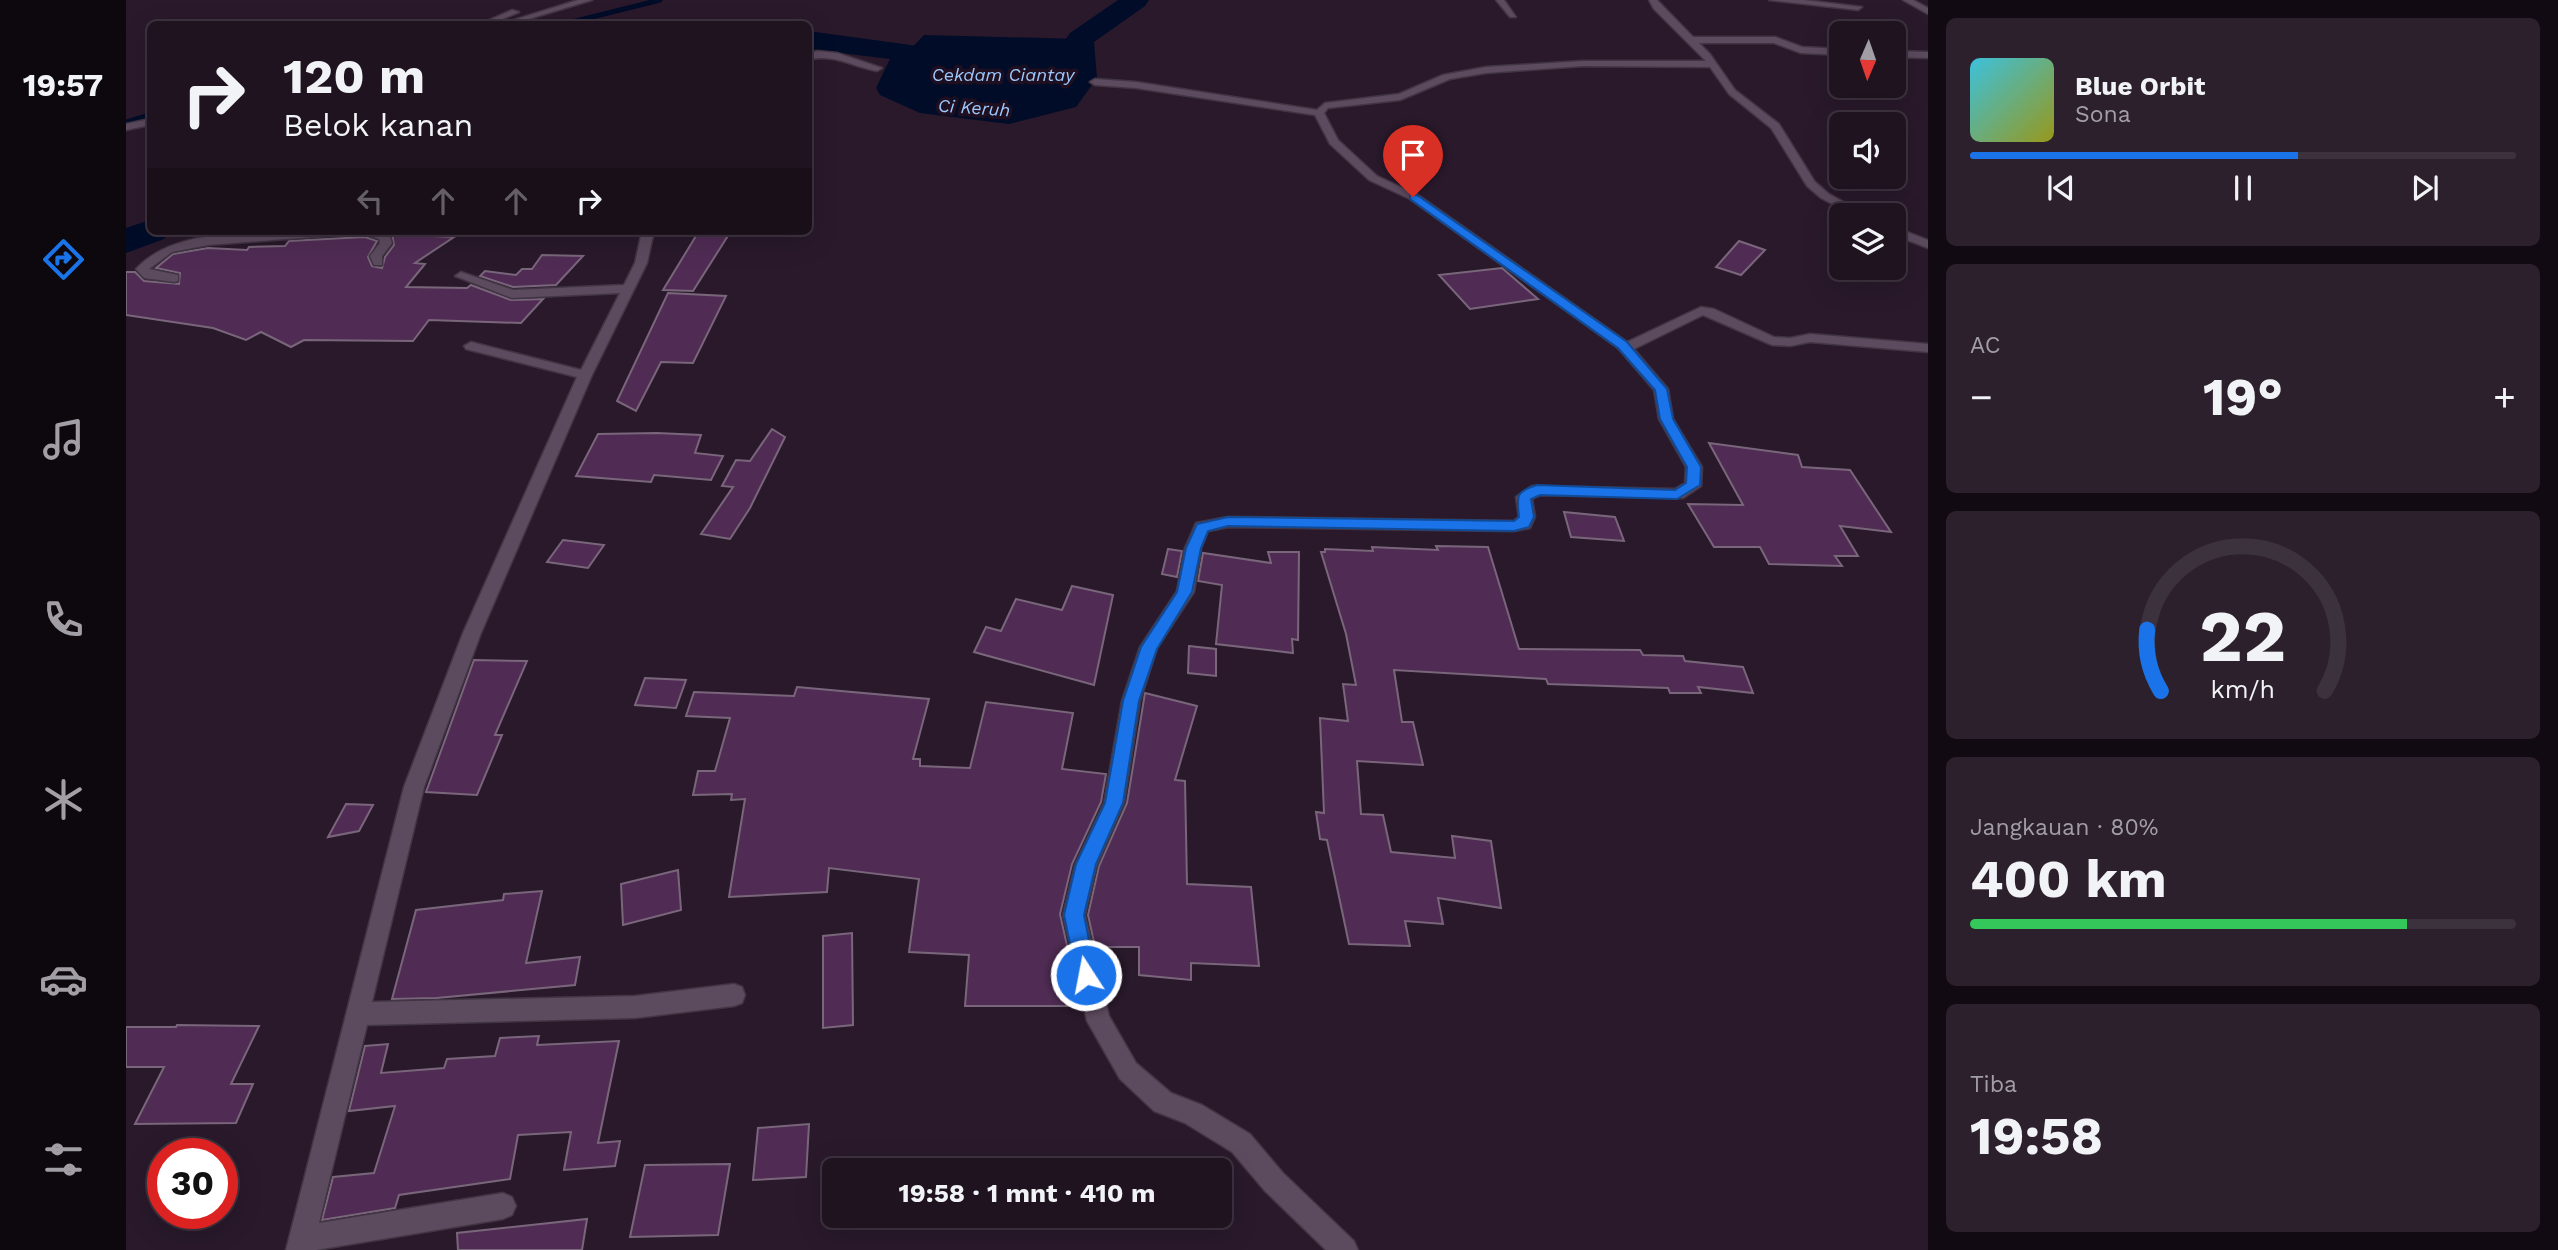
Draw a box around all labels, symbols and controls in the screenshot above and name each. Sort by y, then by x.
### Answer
north arrow [1829,21,1906,98]
map controls [1829,21,1906,280]
text: 120 m [283,47,425,105]
icon: right [168,49,259,140]
water label: Cekdam Ciantay [932,64,1076,85]
text: 19:57 [23,66,103,104]
text: Blue Orbit [2075,71,2205,101]
water label: Ci Keruh [937,95,1011,121]
text: Sona [2075,101,2131,128]
text: Belok kanan [283,106,473,144]
button: sound [1829,112,1906,189]
pin [1383,125,1443,197]
icon: arrive [1394,136,1432,174]
icon: previous [2042,169,2080,207]
icon: pause [2224,169,2262,207]
icon: next [2406,169,2444,207]
icon: left [351,182,389,220]
icon: ahead [424,182,462,220]
icon: ahead [497,182,535,220]
icon: right [570,182,608,220]
button: layers [1829,203,1906,280]
icon: directions [39,235,88,284]
text: AC [1970,332,2000,359]
text: 19° [2203,367,2283,428]
text: − [1970,375,1993,419]
text: + [2493,375,2516,419]
icon: music [39,415,88,464]
text: 22 [2200,593,2286,679]
icon: phone [39,595,88,644]
text: km/h [2211,675,2275,704]
icon: climate [39,775,88,824]
text: Jangkauan · 80% [1970,814,2158,841]
text: 400 km [1970,849,2167,910]
position arrow [1049,938,1123,1012]
icon: car [39,955,88,1004]
text: Tiba [1970,1071,2017,1098]
text: 19:58 [1970,1106,2103,1167]
icon: filters [39,1135,88,1184]
speed limit sign: 30 [147,1138,238,1229]
text: 19:58 · 1 mnt · 410 m [899,1178,1155,1208]

